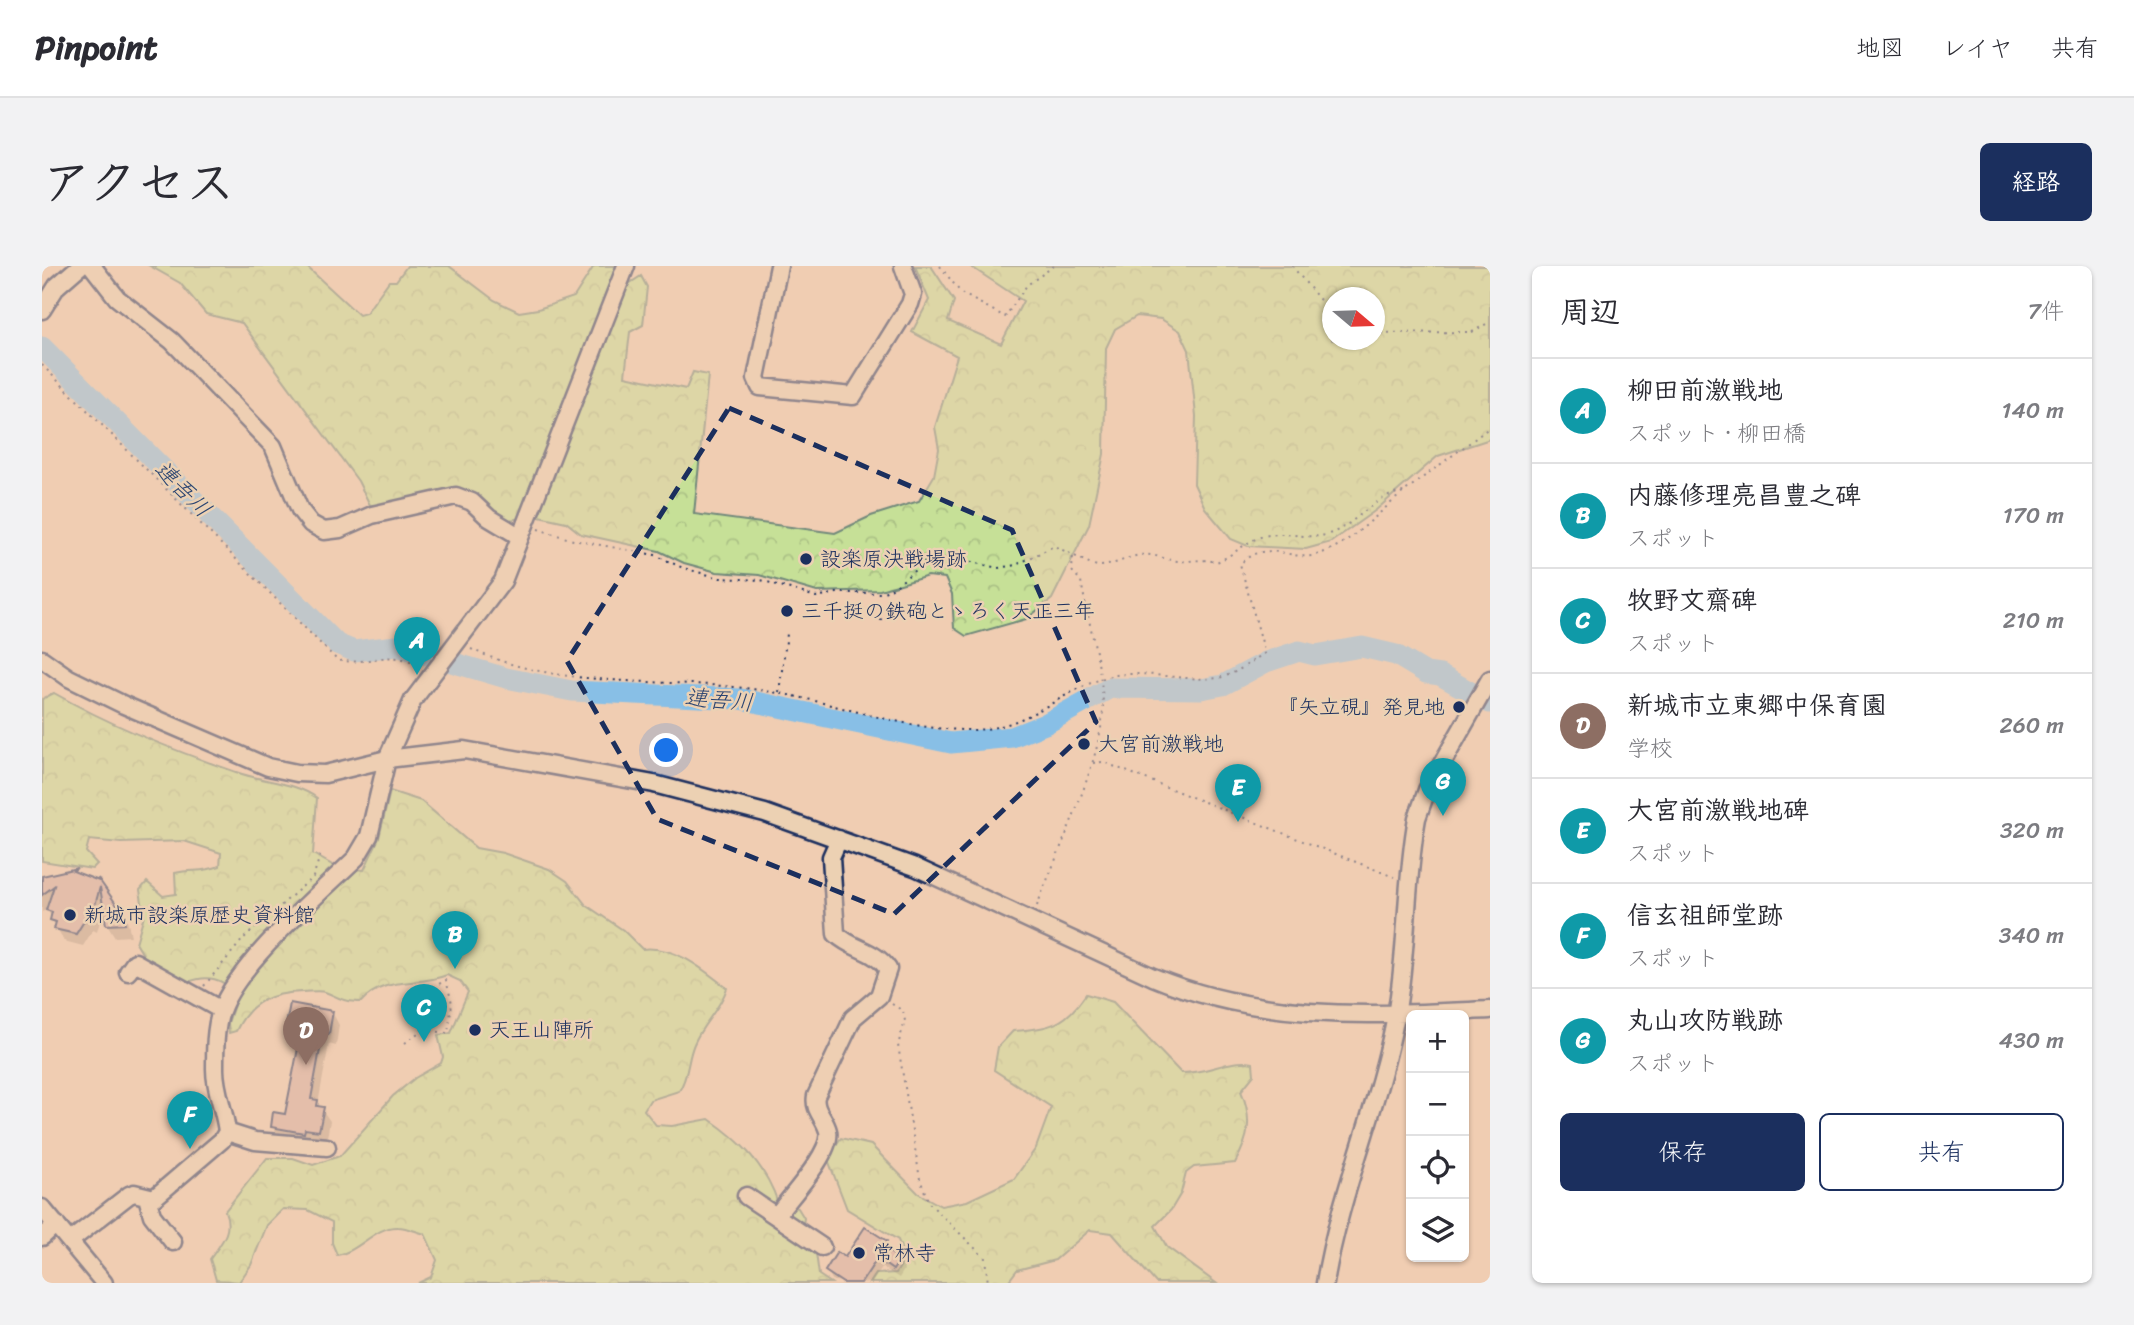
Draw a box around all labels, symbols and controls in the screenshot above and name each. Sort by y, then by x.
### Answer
text: Pinpoint [35,19,158,77]
text: 地図 [1856,27,1904,69]
text: レイヤ [1942,27,2013,69]
text: 共有 [2051,27,2099,69]
text: アクセス [42,139,235,226]
button: 経路 [1980,143,2092,221]
text: 周辺 [1560,285,1620,339]
north arrow [1322,287,1385,350]
text: 7件 [2028,291,2064,332]
text: 柳田前激戦地 [1627,367,1783,413]
text: A [1575,390,1591,431]
text: 140 m [2002,390,2064,431]
text: スポット · 柳田橋 [1627,413,1806,454]
water label: 連吾川 [144,450,222,528]
text: 内藤修理亮昌豊之碑 [1627,472,1861,518]
text: B [1576,495,1590,536]
text: 170 m [2003,495,2064,536]
text: スポット [1627,518,1719,559]
place label: 設楽原決戦場跡 [820,540,967,578]
marker: 設楽原決戦場跡 [798,551,814,567]
text: 牧野文齋碑 [1627,577,1757,623]
place label: 三千挺の鉄砲とゝろく天正三年 [801,592,1095,630]
text: C [1576,600,1590,641]
text: 210 m [2003,600,2064,641]
marker: 三千挺の鉄砲とゝろく天正三年 [779,603,795,619]
pin: A [394,617,440,675]
text: スポット [1627,623,1719,664]
water label: 連吾川 [683,677,755,723]
text: 新城市立東郷中保育園 [1627,682,1887,728]
place label: 『矢立硯』発見地 [1277,688,1445,726]
marker: 『矢立硯』発見地 [1451,699,1467,715]
text: D [1576,705,1590,746]
text: 260 m [1999,705,2064,746]
place label: 大宮前激戦地 [1098,725,1224,763]
text: 学校 [1627,728,1673,769]
your location [649,733,683,767]
marker: 大宮前激戦地 [1076,736,1092,752]
pin: G [1420,758,1466,816]
pin: E [1215,764,1261,822]
text: 大宮前激戦地碑 [1627,787,1809,833]
text: E [1577,810,1589,851]
text: 320 m [2000,810,2064,851]
text: スポット [1627,833,1719,874]
text: 信玄祖師堂跡 [1627,892,1783,938]
place label: 新城市設楽原歴史資料館 [84,896,315,934]
marker: 新城市設楽原歴史資料館 [62,907,78,923]
pin: B [432,911,478,969]
text: F [1577,915,1589,956]
text: 340 m [1999,915,2064,956]
text: スポット [1627,938,1719,979]
pin: C [401,984,447,1042]
text: 丸山攻防戦跡 [1627,997,1783,1043]
pin: D [283,1007,329,1065]
map controls [1406,1010,1469,1262]
button: + [1406,1010,1469,1073]
place label: 天王山陣所 [489,1011,594,1049]
text: G [1576,1020,1590,1061]
text: 430 m [1999,1020,2064,1061]
marker: 天王山陣所 [467,1022,483,1038]
text: スポット [1627,1043,1719,1084]
button: − [1406,1073,1469,1136]
pin: F [167,1091,213,1149]
button: 保存 [1560,1113,1805,1191]
button: 共有 [1819,1113,2064,1191]
button: locate [1406,1136,1469,1199]
button: layers [1406,1199,1469,1262]
place label: 常林寺 [873,1234,936,1272]
marker: 常林寺 [851,1245,867,1261]

